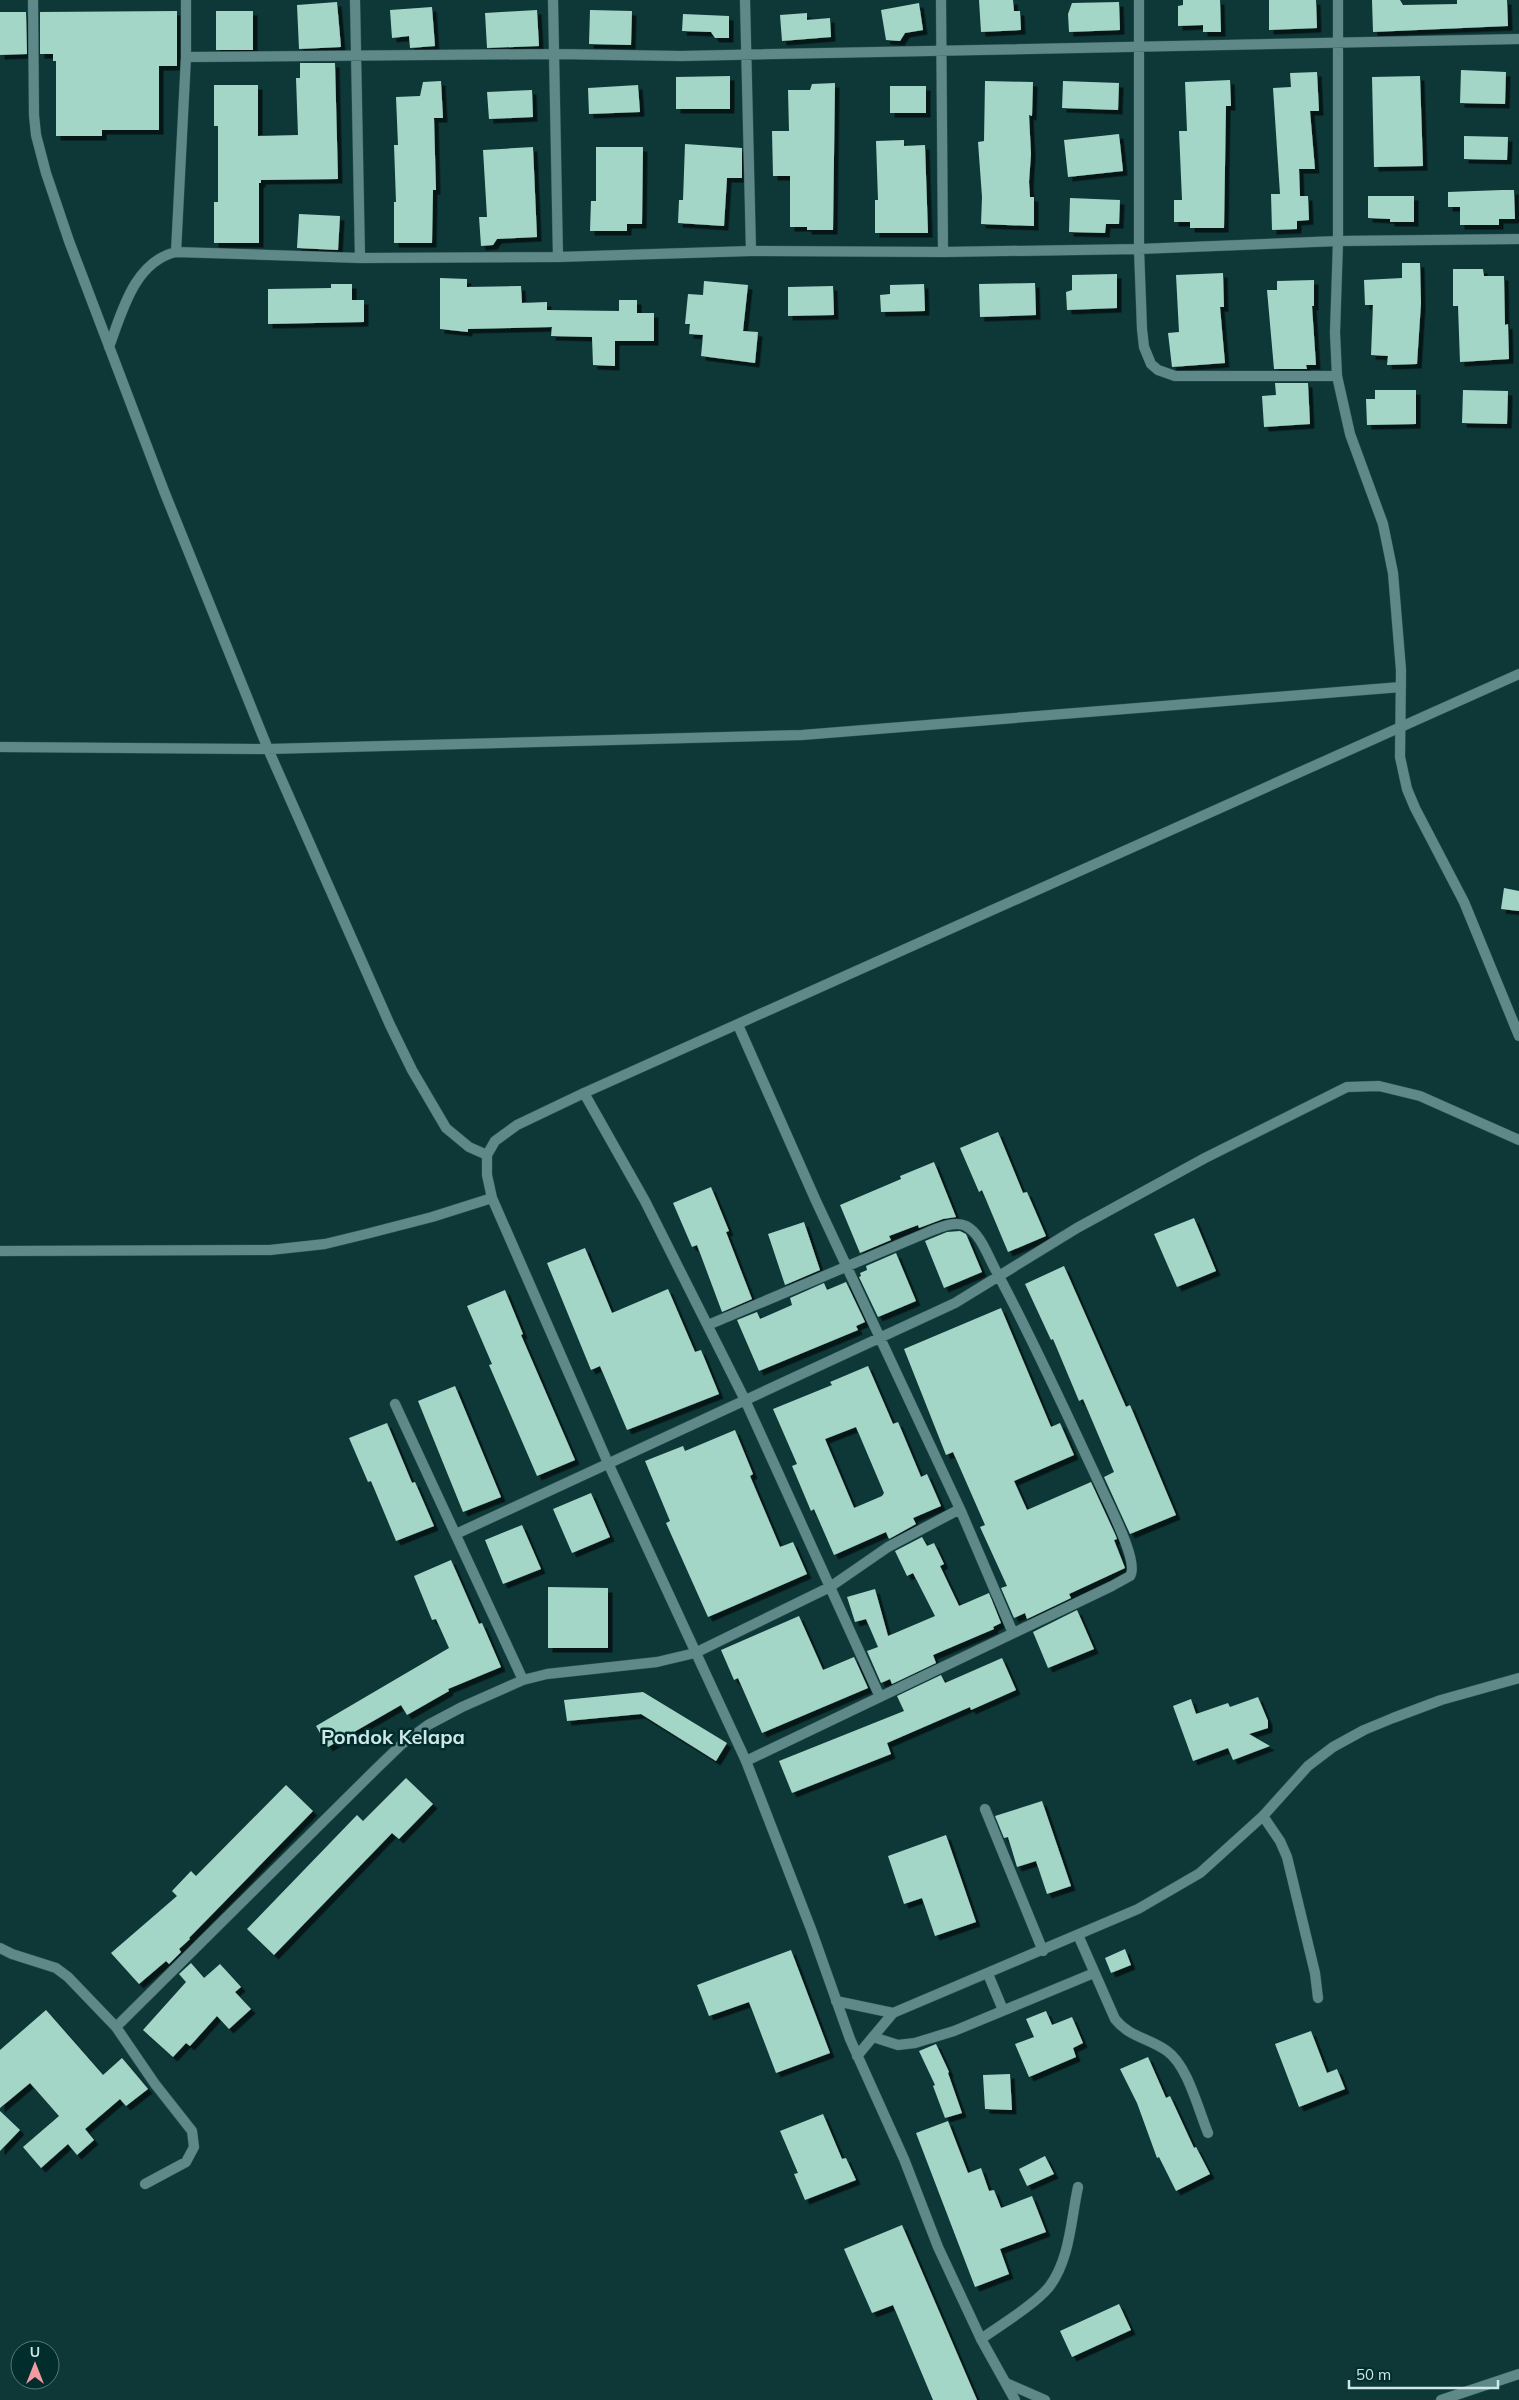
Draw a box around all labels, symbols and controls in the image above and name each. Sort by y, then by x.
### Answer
district label: Pondok Kelapa [321,1724,465,1749]
north arrow [10,2340,60,2390]
text: U [30,2343,40,2361]
scale bar [1349,2358,1498,2390]
text: 50 m [1356,2365,1391,2384]

